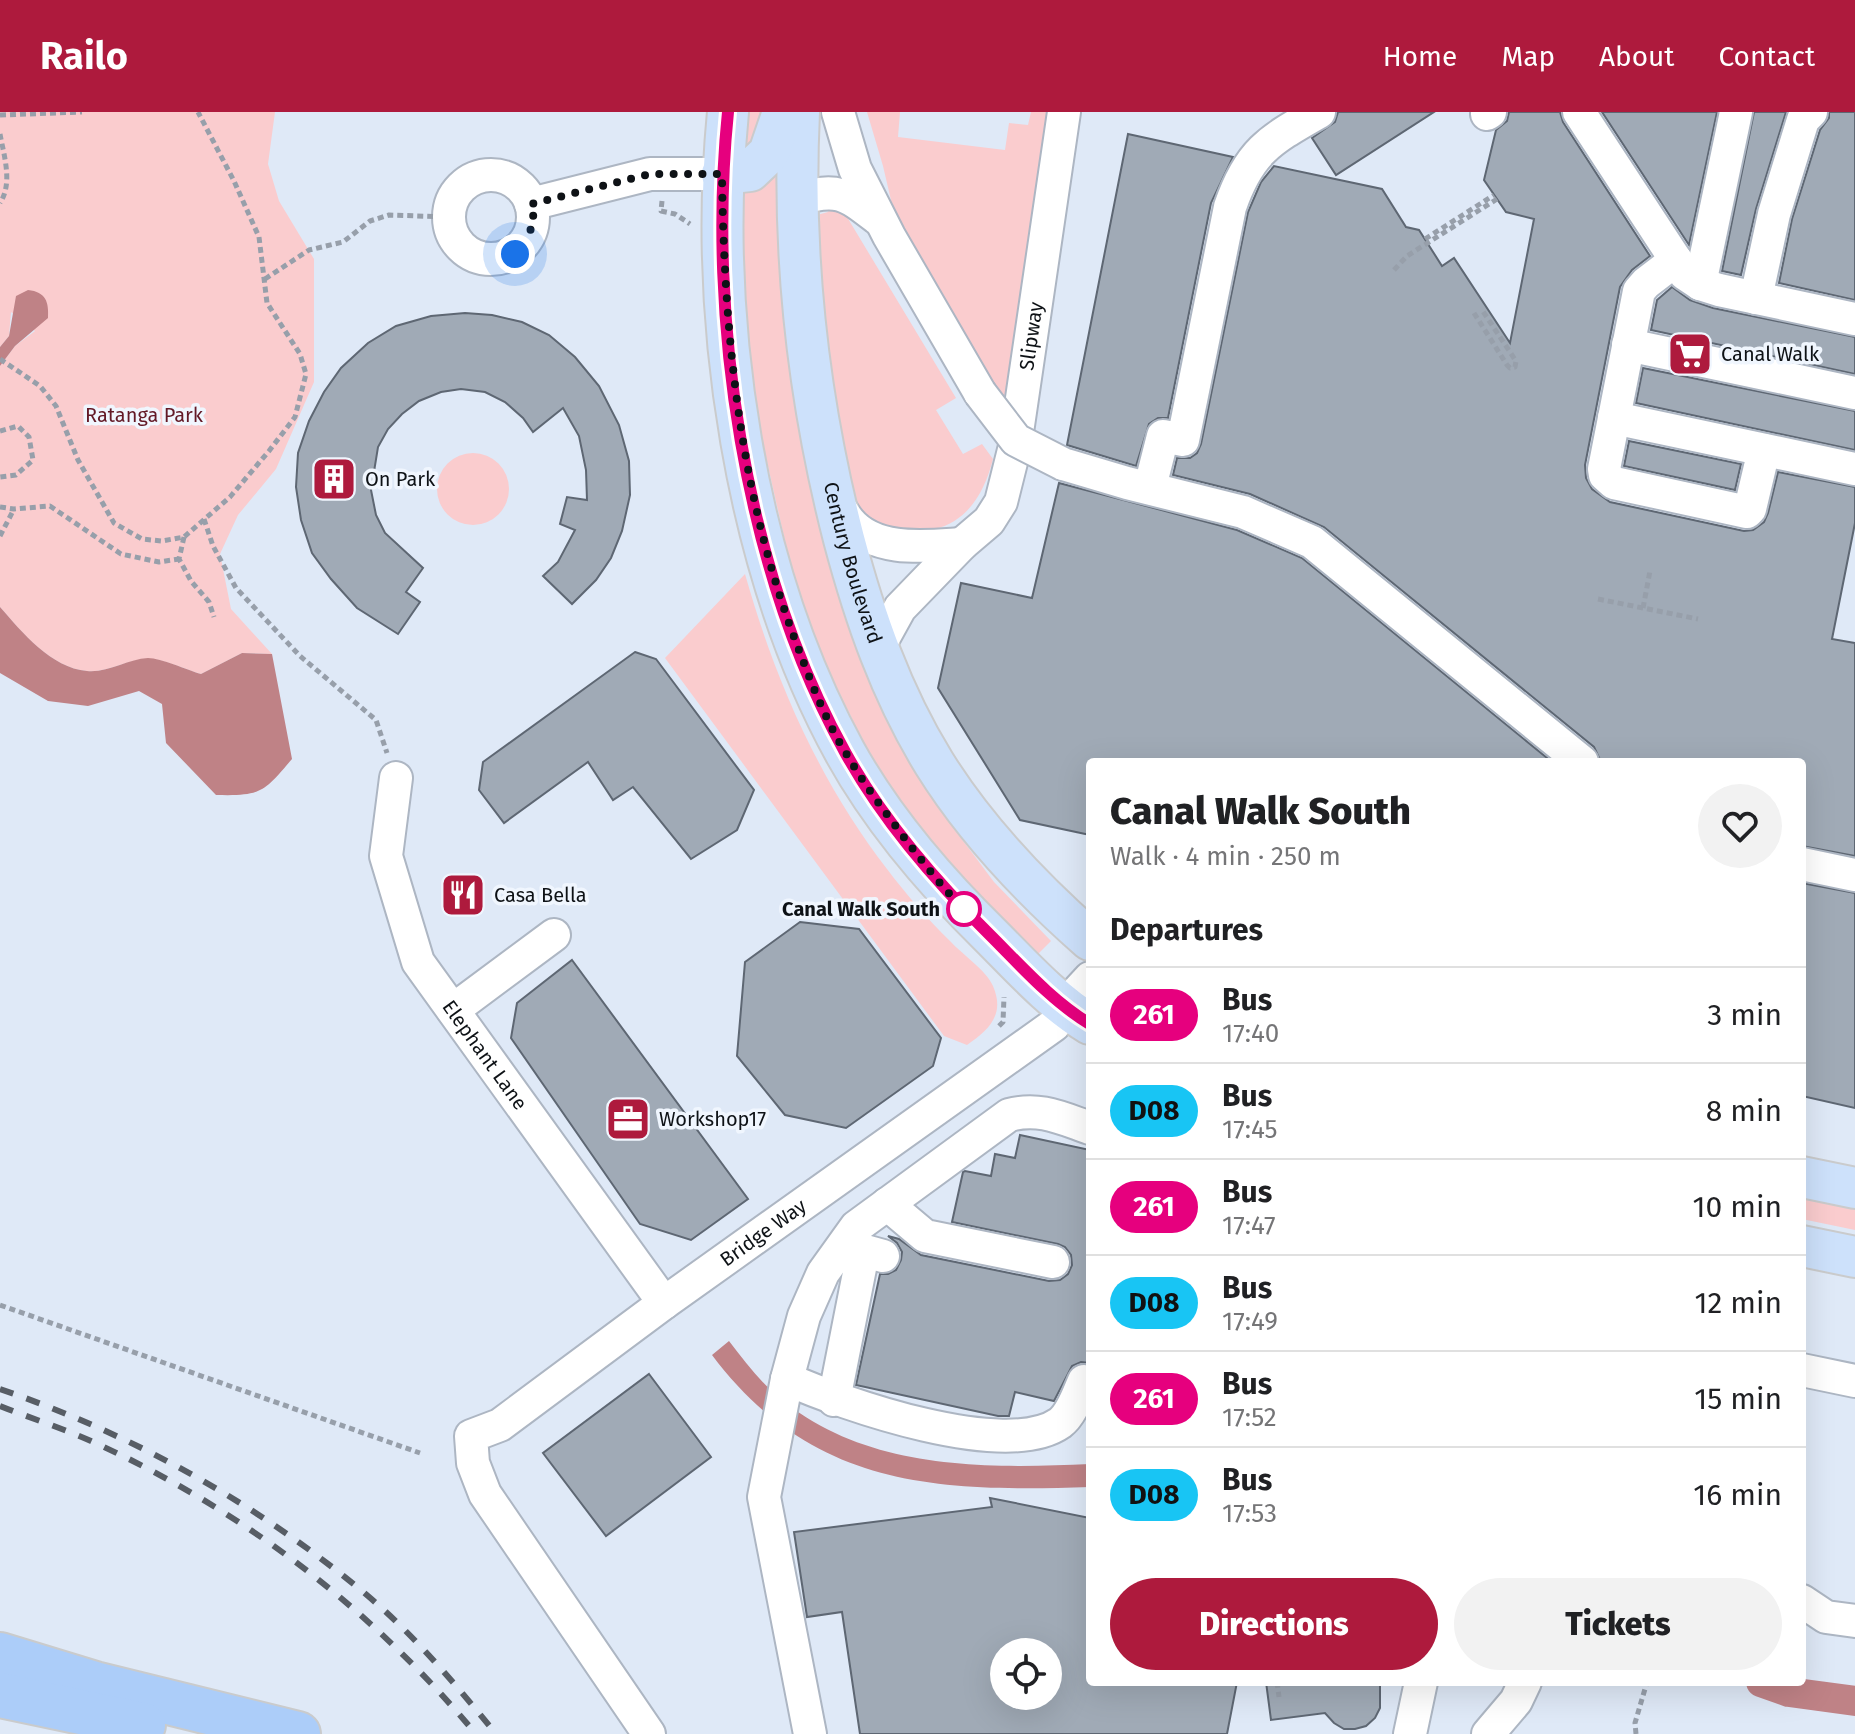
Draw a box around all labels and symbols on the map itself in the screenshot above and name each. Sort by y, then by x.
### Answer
your location [495,234,535,274]
street label: Slipway [1014,300,1048,372]
supermarket icon: Canal Walk [1666,330,1714,378]
place label: Canal Walk [1721,342,1820,366]
park label: Ratanga Park [85,403,204,427]
building icon: On Park [310,455,358,503]
place label: On Park [365,467,436,491]
street label: Century Boulevard [819,480,888,647]
restaurant icon: Casa Bella [439,871,487,919]
place label: Casa Bella [494,883,587,907]
marker: Canal Walk South [947,892,981,926]
place label: Canal Walk South [782,897,940,921]
street label: Elephant Lane [438,996,533,1114]
office icon: Workshop17 [604,1095,652,1143]
place label: Workshop17 [659,1107,766,1131]
street label: Bridge Way [715,1193,811,1271]

